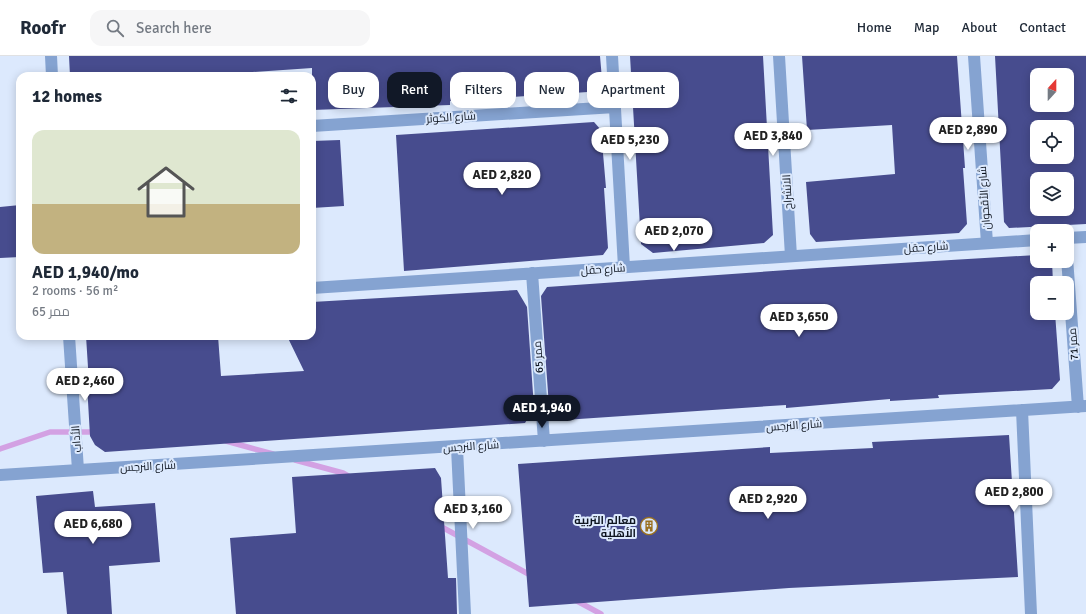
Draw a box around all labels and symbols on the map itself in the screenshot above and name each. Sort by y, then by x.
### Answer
north arrow [1030,68,1074,112]
street label: شارع الكوثر [425,109,476,127]
pin: AED 2,890 [922,117,1014,151]
pin: AED 3,840 [727,123,819,157]
pin: AED 5,230 [584,127,676,161]
pin: AED 2,820 [456,162,548,196]
street label: شارع الأقحوان [976,166,994,230]
street label: الانشراح [780,174,796,210]
pin: AED 2,070 [628,218,720,252]
street label: شارع حقل [903,239,949,257]
street label: شارع حقل [580,261,626,279]
pin: AED 3,650 [753,304,845,338]
street label: ممر 71 [1066,327,1081,360]
street label: ممر 65 [531,340,546,373]
pin: AED 2,460 [39,368,131,402]
pin: AED 1,940 [496,395,588,429]
street label: شارع النرجس [766,417,823,435]
street label: الأداب [69,425,84,453]
street label: شارع النرجس [443,438,500,456]
street label: شارع النرجس [120,459,176,475]
pin: AED 2,800 [968,479,1060,513]
pin: AED 2,920 [722,486,814,520]
pin: AED 3,160 [427,496,519,530]
pin: AED 6,680 [47,511,139,545]
place label: معالم التربية الأهلية [574,514,636,540]
building icon: معالم التربية الأهلية [639,516,659,536]

